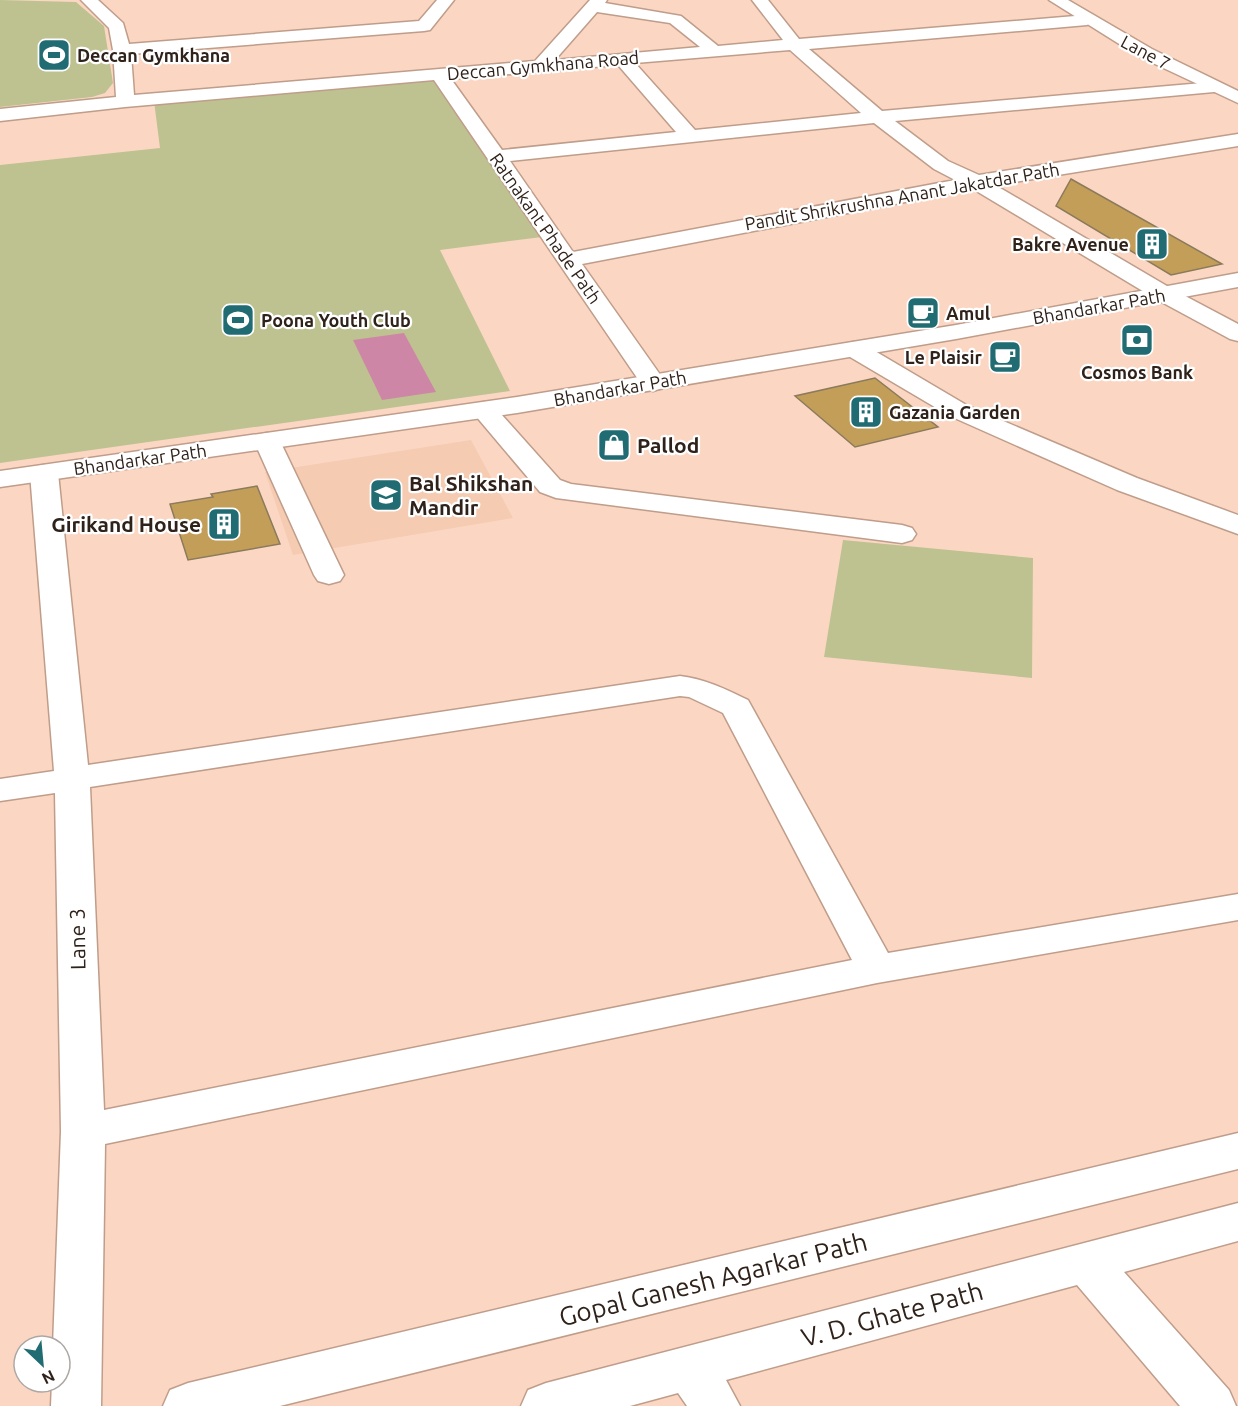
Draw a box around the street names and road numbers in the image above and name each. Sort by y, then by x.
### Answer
street label: Lane 7 [1118,31,1174,73]
street label: Deccan Gymkhana Road [446,47,640,83]
street label: Ratnakant Phade Path [486,149,606,307]
street label: Pandit Shrikrushna Anant Jakatdar Path [743,158,1061,234]
street label: Bhandarkar Path [1031,284,1167,328]
street label: Bhandarkar Path [552,366,688,410]
street label: Bhandarkar Path [72,440,208,478]
street label: Lane 3 [64,908,90,970]
street label: Gopal Ganesh Agarkar Path [556,1227,870,1331]
street label: V. D. Ghate Path [798,1276,986,1352]

